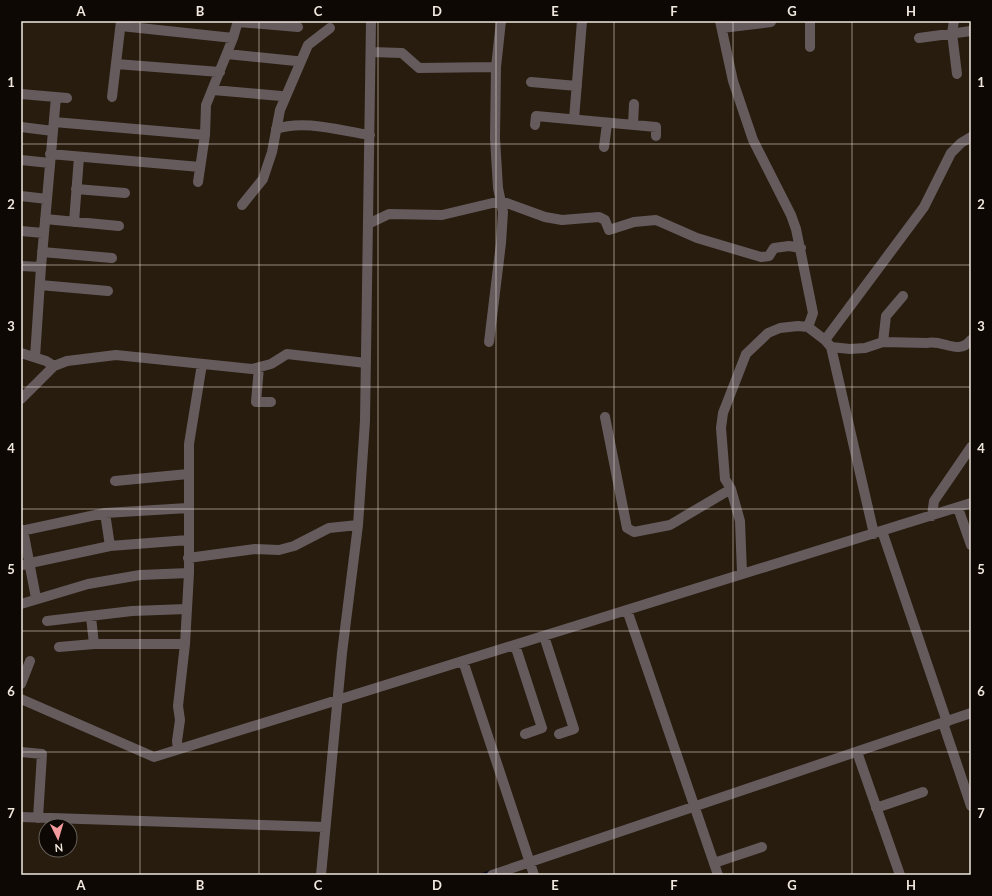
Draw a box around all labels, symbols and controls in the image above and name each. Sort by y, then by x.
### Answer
text: A [75,3,86,19]
text: B [196,3,205,19]
text: C [314,3,323,19]
text: D [432,3,442,19]
text: E [551,3,559,19]
text: F [670,3,678,19]
text: G [787,3,797,19]
text: H [906,3,916,19]
text: 1 [7,74,15,90]
text: 1 [977,74,985,90]
text: 2 [7,196,15,212]
text: 2 [977,196,985,212]
text: 3 [7,318,15,334]
text: 3 [977,318,985,334]
text: 4 [7,440,15,456]
text: 4 [977,440,985,456]
text: 5 [7,561,15,577]
text: 5 [977,561,985,577]
text: 6 [7,683,15,699]
text: 6 [977,683,985,699]
text: 7 [7,805,15,821]
text: 7 [977,805,985,821]
north arrow [38,818,78,858]
text: N [54,842,64,855]
text: A [75,877,86,893]
text: B [196,877,205,893]
text: C [314,877,323,893]
text: D [432,877,442,893]
text: E [551,877,559,893]
text: F [670,877,678,893]
text: G [787,877,797,893]
text: H [906,877,916,893]

